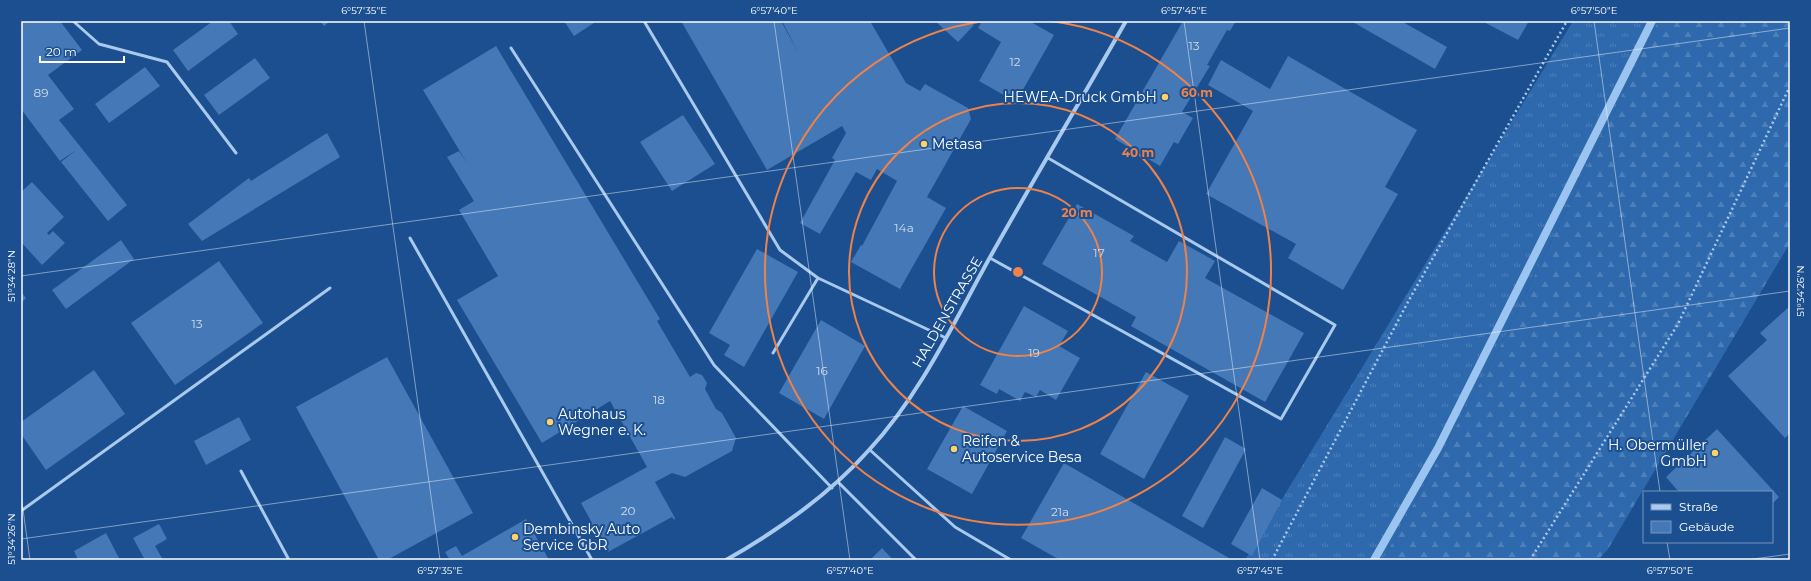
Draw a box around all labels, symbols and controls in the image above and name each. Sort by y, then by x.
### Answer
text: 6°57'35"E [341,4,387,17]
text: 6°57'40"E [750,4,798,17]
text: 6°57'45"E [1161,4,1207,17]
text: 6°57'50"E [1571,4,1618,17]
scale bar [40,38,124,64]
house number: 13 [1188,38,1200,53]
text: 20 m [46,44,77,59]
house number: 12 [1009,54,1021,69]
house number: 89 [34,85,48,100]
text: 60 m [1181,85,1213,100]
place label: HEWEA-Druck GmbH [1004,88,1157,106]
marker: HEWEA-Druck GmbH [1160,92,1170,102]
place label: Metasa [932,135,983,153]
marker: Metasa [919,139,929,149]
text: 40 m [1122,145,1154,160]
text: 20 m [1061,205,1093,220]
house number: 14a [894,220,914,235]
house number: 17 [1093,245,1105,260]
text: 51°34'28"N [5,250,18,302]
street label: HALDENSTRASSE [908,253,986,371]
centre of rings [1011,265,1025,279]
text: 51°34'26"N [1794,265,1807,317]
house number: 13 [191,316,203,331]
house number: 19 [1028,345,1040,360]
house number: 16 [816,363,828,378]
house number: 18 [653,392,665,407]
place label: Autohaus Wegner e. K. [558,405,646,439]
marker: Autohaus Wegner e. K. [545,417,555,427]
place label: Reifen & Autoservice Besa [962,432,1082,466]
place label: H. Obermüller GmbH [1608,436,1707,470]
marker: Reifen & Autoservice Besa [949,444,959,454]
marker: H. Obermüller GmbH [1710,448,1720,458]
legend [1643,491,1773,543]
text: Straße [1679,499,1718,514]
house number: 20 [621,503,635,518]
house number: 21a [1051,504,1069,519]
text: 51°34'26"N [5,513,18,565]
text: Gebäude [1679,519,1734,534]
place label: Dembinsky Auto Service GbR [523,520,640,554]
marker: Dembinsky Auto Service GbR [510,532,520,542]
text: 6°57'35"E [417,564,463,577]
text: 6°57'40"E [826,564,874,577]
text: 6°57'45"E [1237,564,1283,577]
text: 6°57'50"E [1647,564,1694,577]

